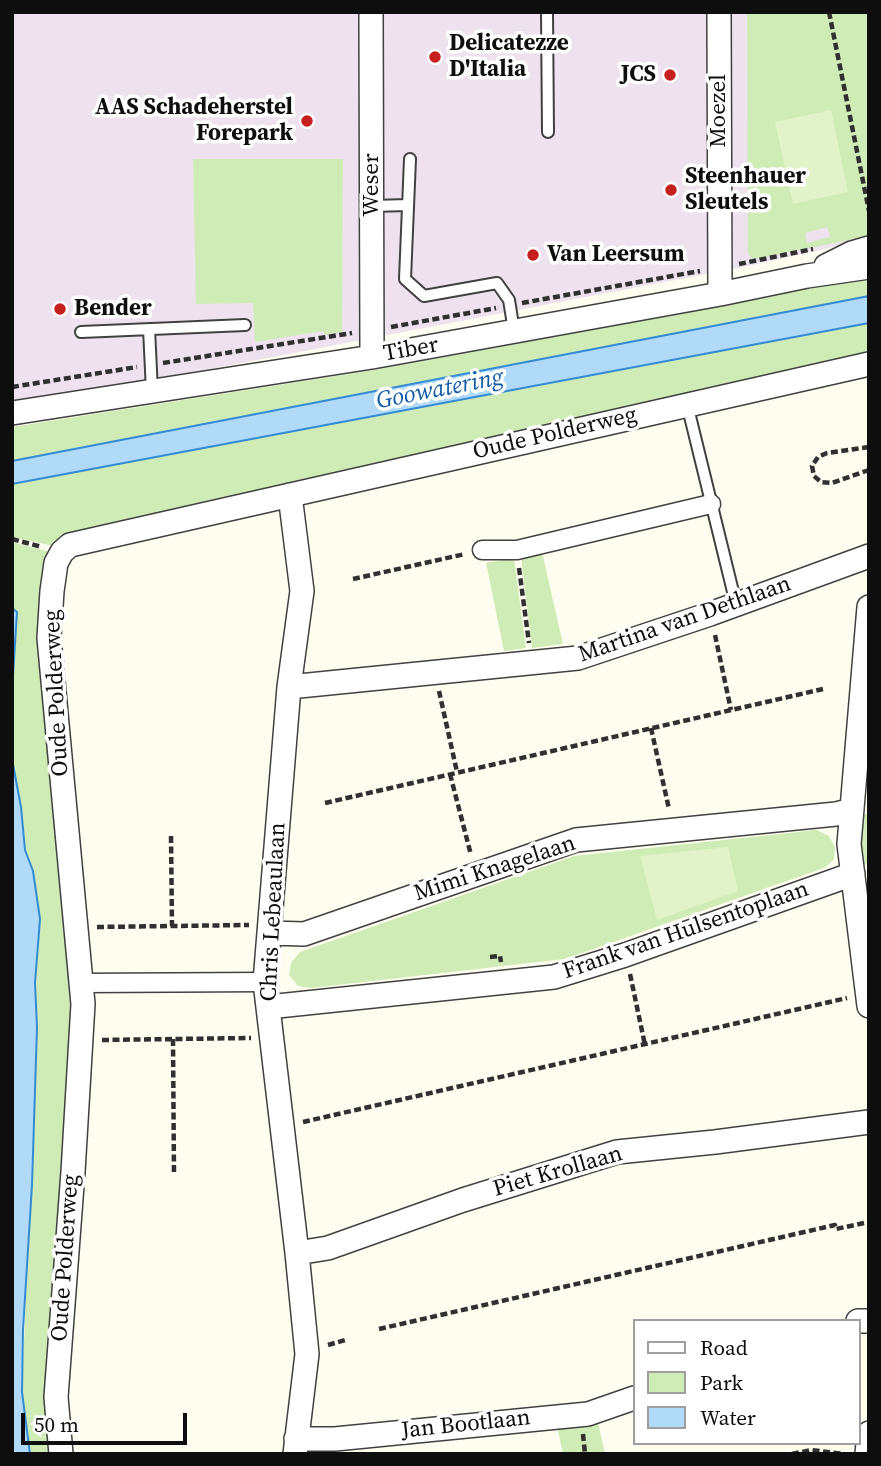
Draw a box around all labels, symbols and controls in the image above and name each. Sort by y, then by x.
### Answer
place label: Delicatezze D'Italia [449,30,569,84]
marker: Delicatezze D'Italia [427,49,443,65]
place label: JCS [621,61,656,89]
marker: JCS [662,67,678,83]
street label: Moezel [705,74,733,148]
place label: AAS Schadeherstel Forepark [95,94,293,148]
marker: AAS Schadeherstel Forepark [299,113,315,129]
street label: Weser [358,153,386,217]
place label: Steenhauer Sleutels [685,163,806,217]
marker: Steenhauer Sleutels [663,182,679,198]
place label: Van Leersum [547,241,685,269]
marker: Van Leersum [525,247,541,263]
place label: Bender [74,295,152,323]
marker: Bender [52,301,68,317]
street label: Tiber [381,332,441,368]
water label: Goowatering [374,364,506,416]
street label: Oude Polderweg [470,402,640,466]
street label: Martina van Dethlaan [575,571,795,669]
street label: Oude Polderweg [39,609,75,777]
street label: Chris Lebeaulaan [256,822,292,1002]
street label: Mimi Knagelaan [411,830,579,908]
street label: Frank van Hulsentoplaan [559,876,813,986]
street label: Piet Krollaan [490,1140,626,1204]
street label: Oude Polderweg [46,1174,86,1342]
legend [632,1319,860,1445]
text: Road [700,1333,748,1362]
text: Park [700,1368,743,1397]
scale bar [24,1400,191,1444]
text: Water [700,1403,756,1432]
street label: Jan Bootlaan [400,1404,532,1446]
text: 50 m [34,1410,79,1439]

